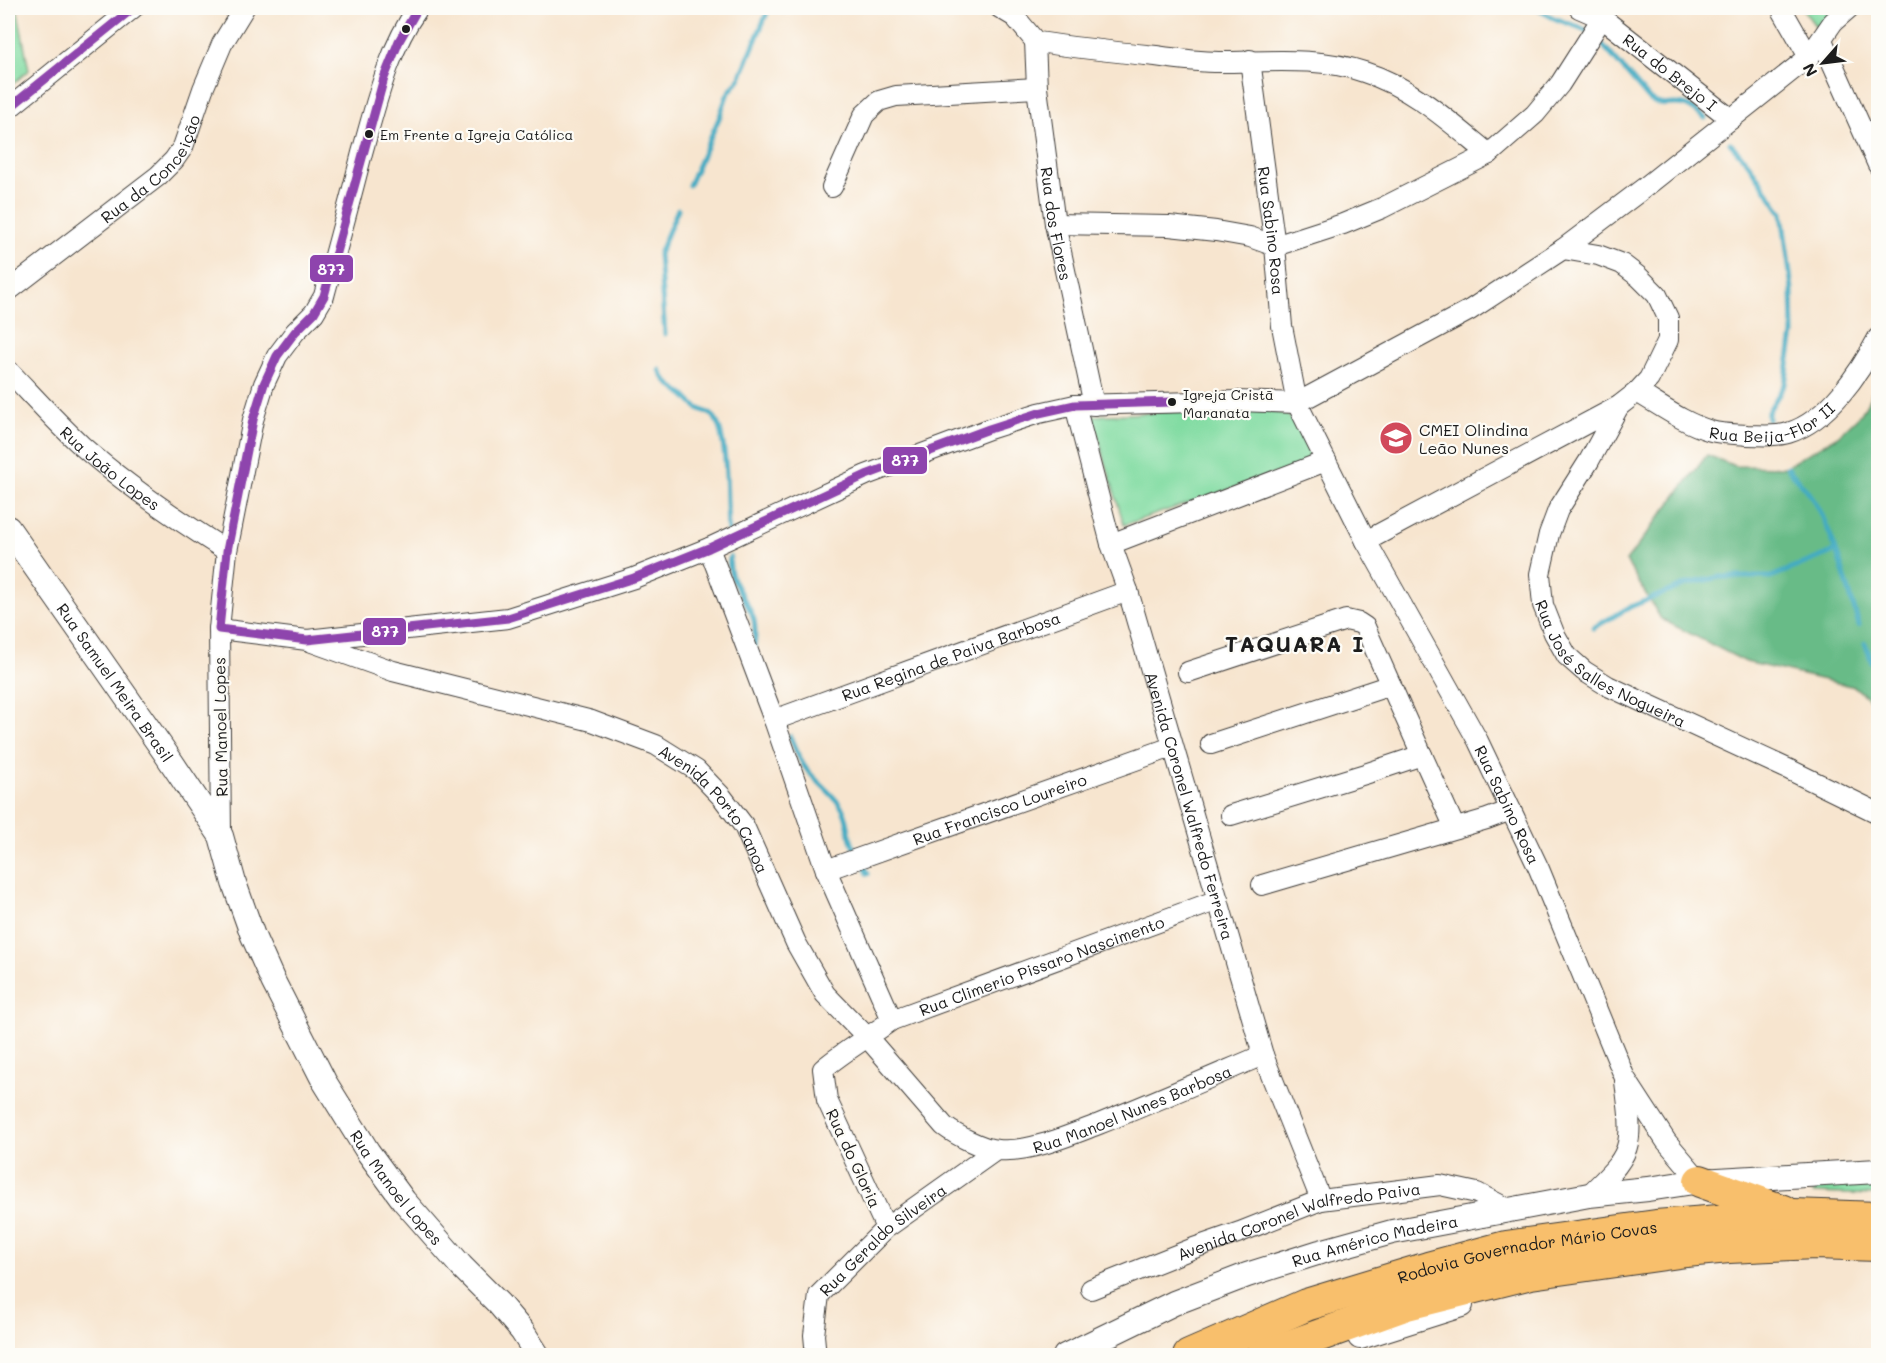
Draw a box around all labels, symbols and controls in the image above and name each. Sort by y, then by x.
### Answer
unlabelled marker [400,23,412,35]
street label: Rua do Brejo I [1619,28,1722,115]
north arrow [1793,33,1853,93]
text: N [1797,60,1821,81]
street label: Rua da Conceição [96,112,204,227]
place label: Em Frente a Igreja Católica [380,125,573,144]
marker: Em Frente a Igreja Católica [363,128,375,140]
street label: Rua dos Flores [1037,165,1077,282]
street label: Rua Sabino Rosa [1254,165,1290,296]
line badge: 877 [309,254,354,283]
text: 877 [317,258,345,279]
place label: Igreja Cristã Maranata [1183,385,1274,422]
marker: Igreja Cristã Maranata [1166,396,1178,408]
street label: Rua Beija-Flor II [1708,397,1838,446]
place label: CMEI Olindina Leão Nunes [1419,419,1529,458]
school or university icon: CMEI Olindina Leão Nunes [1378,420,1414,456]
street label: Rua João Lopes [56,421,165,514]
line badge: 877 [882,446,928,475]
text: 877 [891,449,919,470]
street label: Rua José Salles Nogueira [1531,596,1689,731]
street label: Rua Samuel Meira Brasil [53,599,179,765]
street label: Rua Regina de Paiva Barbosa [838,606,1063,705]
line badge: 877 [362,617,407,646]
text: 877 [371,620,399,641]
district label: TAQUARA I [1225,629,1365,658]
street label: Rua Manoel Lopes [208,657,232,797]
street label: Avenida Coronel Walfredo Ferreira [1141,669,1239,942]
street label: Avenida Porto Canoa [655,739,774,876]
street label: Rua Sabino Rosa [1471,741,1545,867]
street label: Rua Francisco Loureiro [910,768,1089,849]
street label: Rua Climerio Pissaro Nascimento [916,910,1167,1020]
street label: Rua Manoel Nunes Barbosa [1030,1059,1234,1157]
street label: Rua do Gloria [822,1105,886,1211]
street label: Rua Manoel Lopes [346,1126,448,1249]
street label: Avenida Coronel Walfredo Paiva [1174,1177,1422,1264]
street label: Rua Geraldo Silveira [814,1178,950,1300]
street label: Rua Américo Madeira [1289,1209,1459,1271]
street label: Rodovia Governador Mário Covas [1395,1215,1658,1287]

